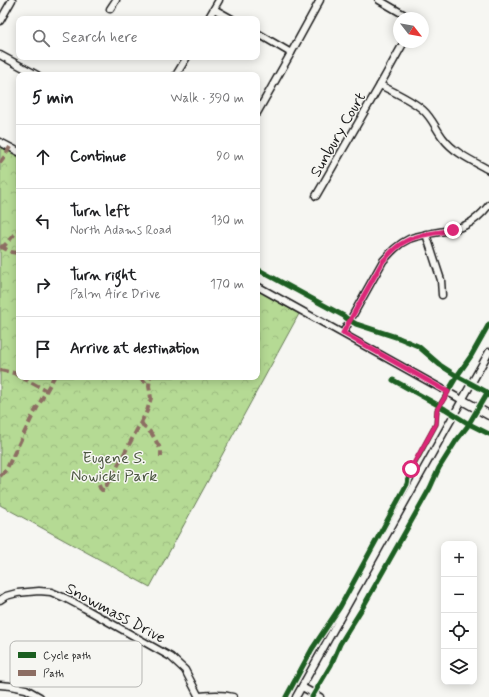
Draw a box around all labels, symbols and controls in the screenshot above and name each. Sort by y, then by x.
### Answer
north arrow [393,12,429,48]
search box [16,16,260,60]
icon: search [30,27,52,49]
text: Search here [62,28,138,48]
text: 5 min [32,87,74,109]
street label: Sunbury Court [306,89,371,181]
text: Walk · 390 m [171,90,244,107]
icon: ahead [32,146,54,168]
text: Continue [70,147,126,167]
text: 90 m [216,148,244,165]
text: Turn left [70,202,130,222]
icon: left [32,210,54,232]
text: 130 m [211,212,244,229]
route end [444,221,462,239]
text: North Adams Road [70,222,172,239]
text: Turn right [70,266,137,286]
icon: right [32,274,54,296]
text: 170 m [210,276,244,293]
text: Palm Aire Drive [70,286,161,303]
icon: arrive [32,338,54,360]
text: Arrive at destination [70,339,199,359]
park label: Eugene S. Nowicki Park [71,448,157,487]
route start [402,460,420,478]
map controls [441,541,477,685]
button: + [441,541,477,577]
button: − [441,577,477,613]
street label: Snowmass Drive [62,578,169,649]
button: locate [441,613,477,649]
legend [10,641,142,687]
text: Cycle path [43,649,91,663]
button: layers [441,649,477,685]
text: Path [43,667,64,681]

